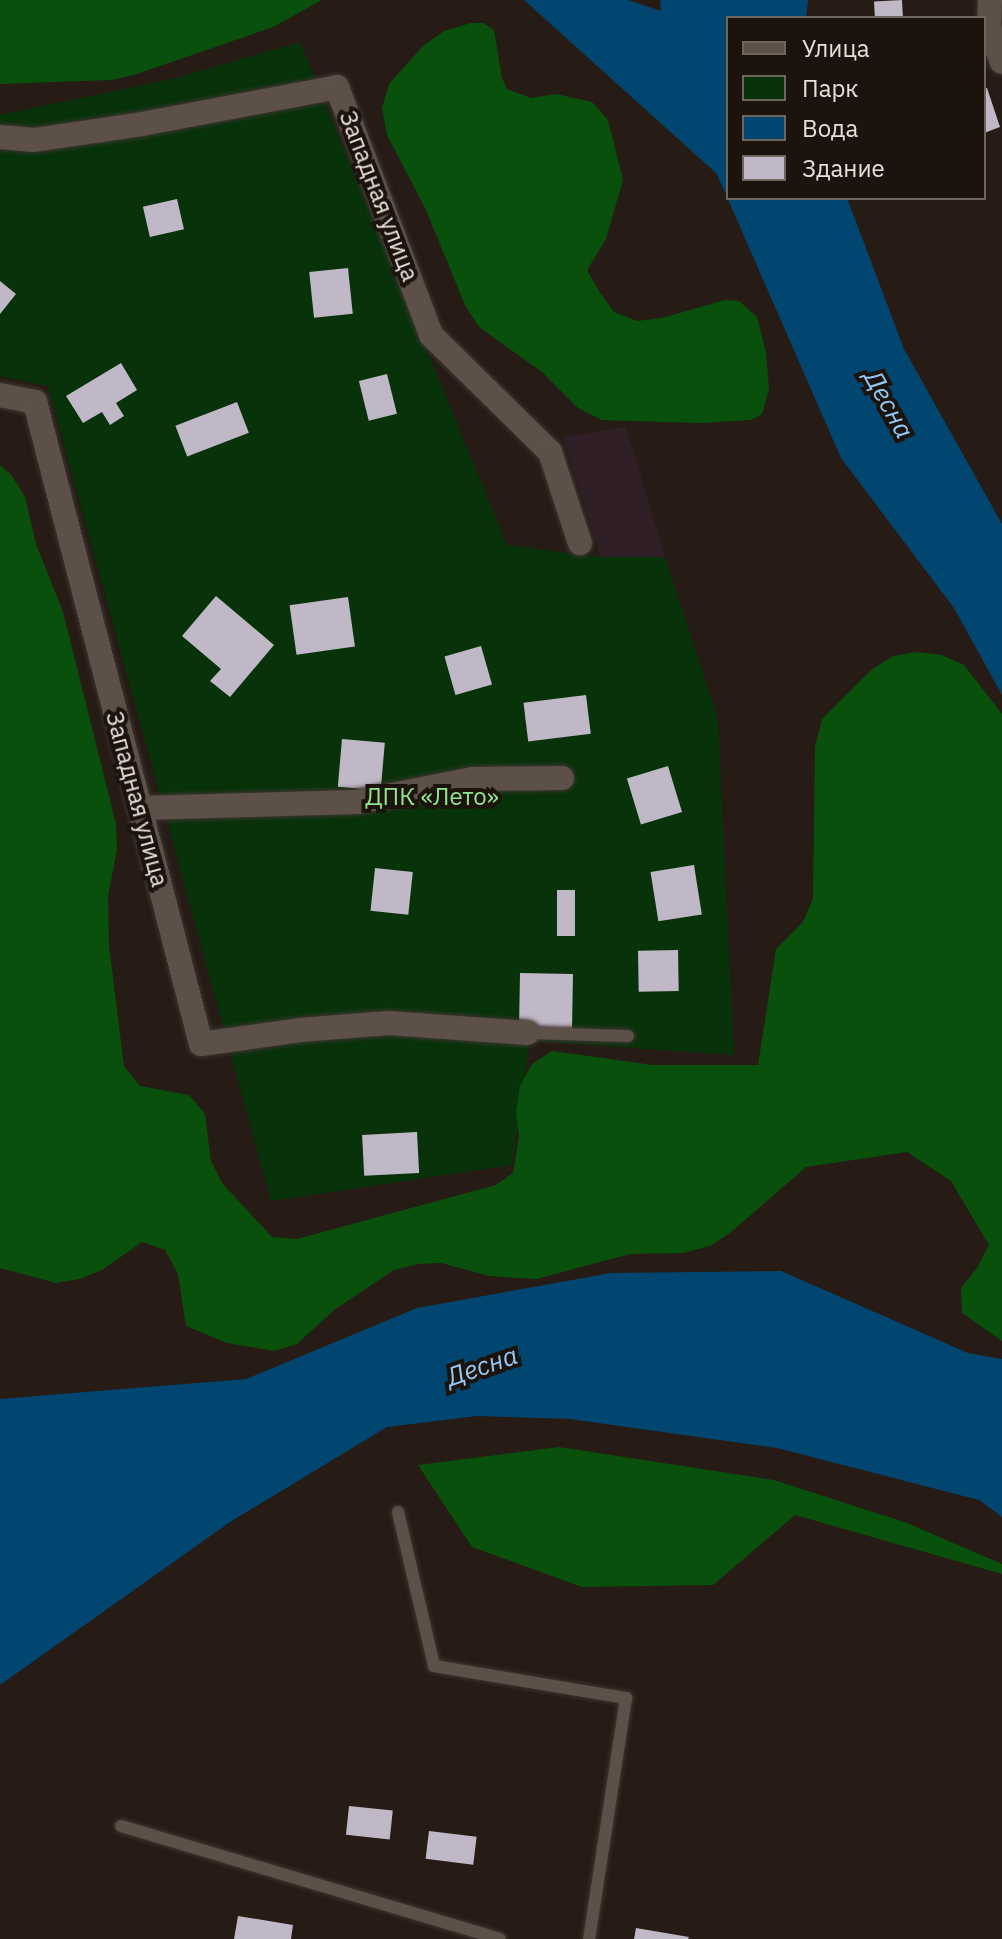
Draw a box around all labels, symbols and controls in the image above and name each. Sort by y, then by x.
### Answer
legend [726,16,986,200]
text: Улица [802,32,870,64]
text: Парк [802,72,859,104]
street label: Западная улица [333,107,425,285]
text: Вода [802,112,858,144]
text: Здание [802,152,885,184]
water label: Десна [858,364,920,444]
street label: Западная улица [100,708,174,890]
park label: ДПК «Лето» [365,783,499,811]
water label: Десна [442,1339,522,1393]

